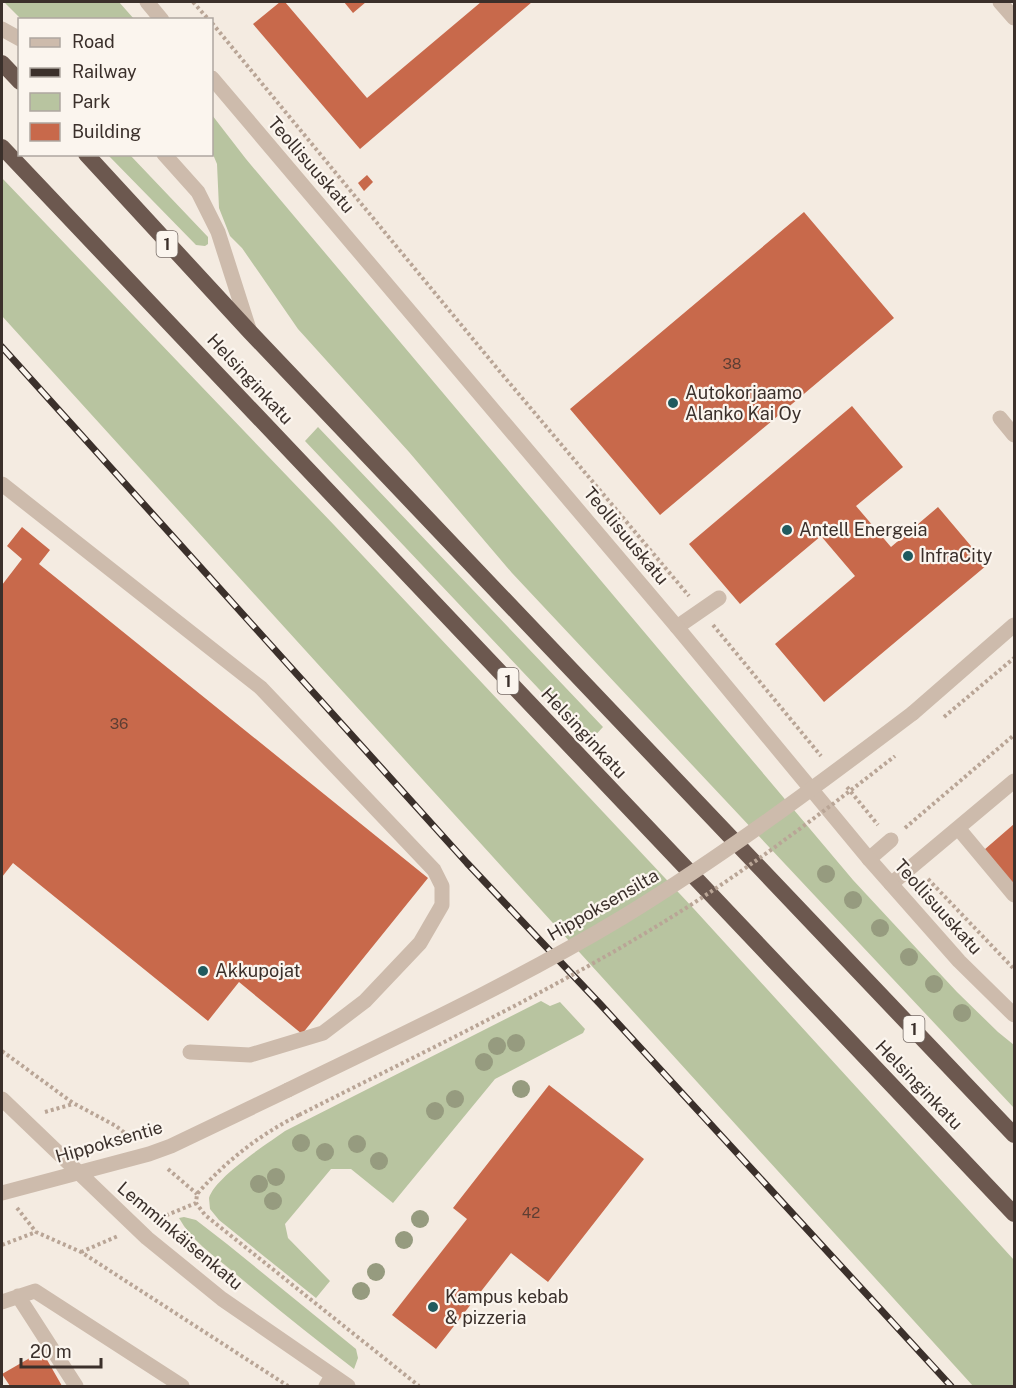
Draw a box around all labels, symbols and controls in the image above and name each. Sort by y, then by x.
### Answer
legend [18,18,213,156]
text: Road [72,31,115,52]
text: Railway [72,61,137,82]
text: Park [72,91,110,112]
street label: Teollisuuskatu [264,112,359,217]
text: Building [72,121,141,142]
road number: 1 [156,231,178,257]
street label: Helsinginkatu [203,329,298,428]
house number: 38 [722,355,742,372]
place label: Autokorjaamo Alanko Kai Oy [685,382,802,424]
marker: Autokorjaamo Alanko Kai Oy [666,396,680,410]
street label: Teollisuuskatu [580,483,673,589]
place label: Antell Energeia [799,519,928,540]
marker: Antell Energeia [780,523,794,537]
place label: InfraCity [920,545,993,566]
marker: InfraCity [901,549,915,563]
road number: 1 [498,668,518,694]
street label: Helsinginkatu [537,683,632,782]
house number: 36 [110,715,128,732]
street label: Teollisuuskatu [890,855,987,959]
street label: Hippoksensilta [543,864,662,945]
place label: Akkupojat [215,960,301,981]
marker: Akkupojat [196,964,210,978]
road number: 1 [904,1016,924,1042]
street label: Helsinginkatu [871,1036,967,1134]
street label: Hippoksentie [53,1116,165,1167]
street label: Lemminkäisenkatu [113,1177,247,1294]
house number: 42 [522,1204,540,1221]
place label: Kampus kebab & pizzeria [445,1286,568,1328]
marker: Kampus kebab & pizzeria [426,1300,440,1314]
scale bar [21,1331,100,1369]
text: 20 m [30,1341,72,1362]

